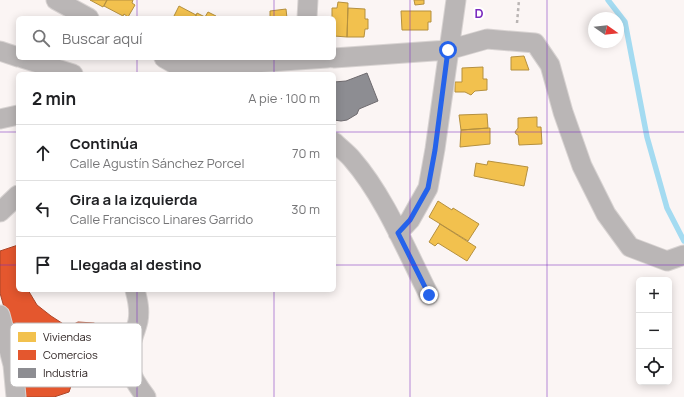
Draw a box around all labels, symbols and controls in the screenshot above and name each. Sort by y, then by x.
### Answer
text: D [474,4,484,22]
north arrow [588,12,624,48]
search box [16,16,336,60]
icon: search [30,27,52,49]
text: Buscar aquí [62,28,143,49]
route start [439,41,457,59]
text: 2 min [32,87,76,110]
text: A pie · 100 m [248,89,320,107]
text: Continúa [70,133,138,154]
icon: ahead [32,142,54,164]
text: 70 m [292,144,320,162]
text: Calle Agustín Sánchez Porcel [70,154,244,172]
text: Gira a la izquierda [70,189,197,210]
icon: left [32,198,54,220]
text: 30 m [291,200,320,218]
text: Calle Francisco Linares Garrido [70,210,253,228]
icon: arrive [32,254,54,276]
text: Llegada al destino [70,254,202,275]
map controls [636,277,672,385]
button: + [636,277,672,313]
route end [420,286,438,304]
button: − [636,313,672,349]
legend [10,323,142,387]
text: Viviendas [43,329,92,344]
text: Comercios [43,347,98,362]
button: locate [636,349,672,385]
text: Industria [43,365,88,380]

